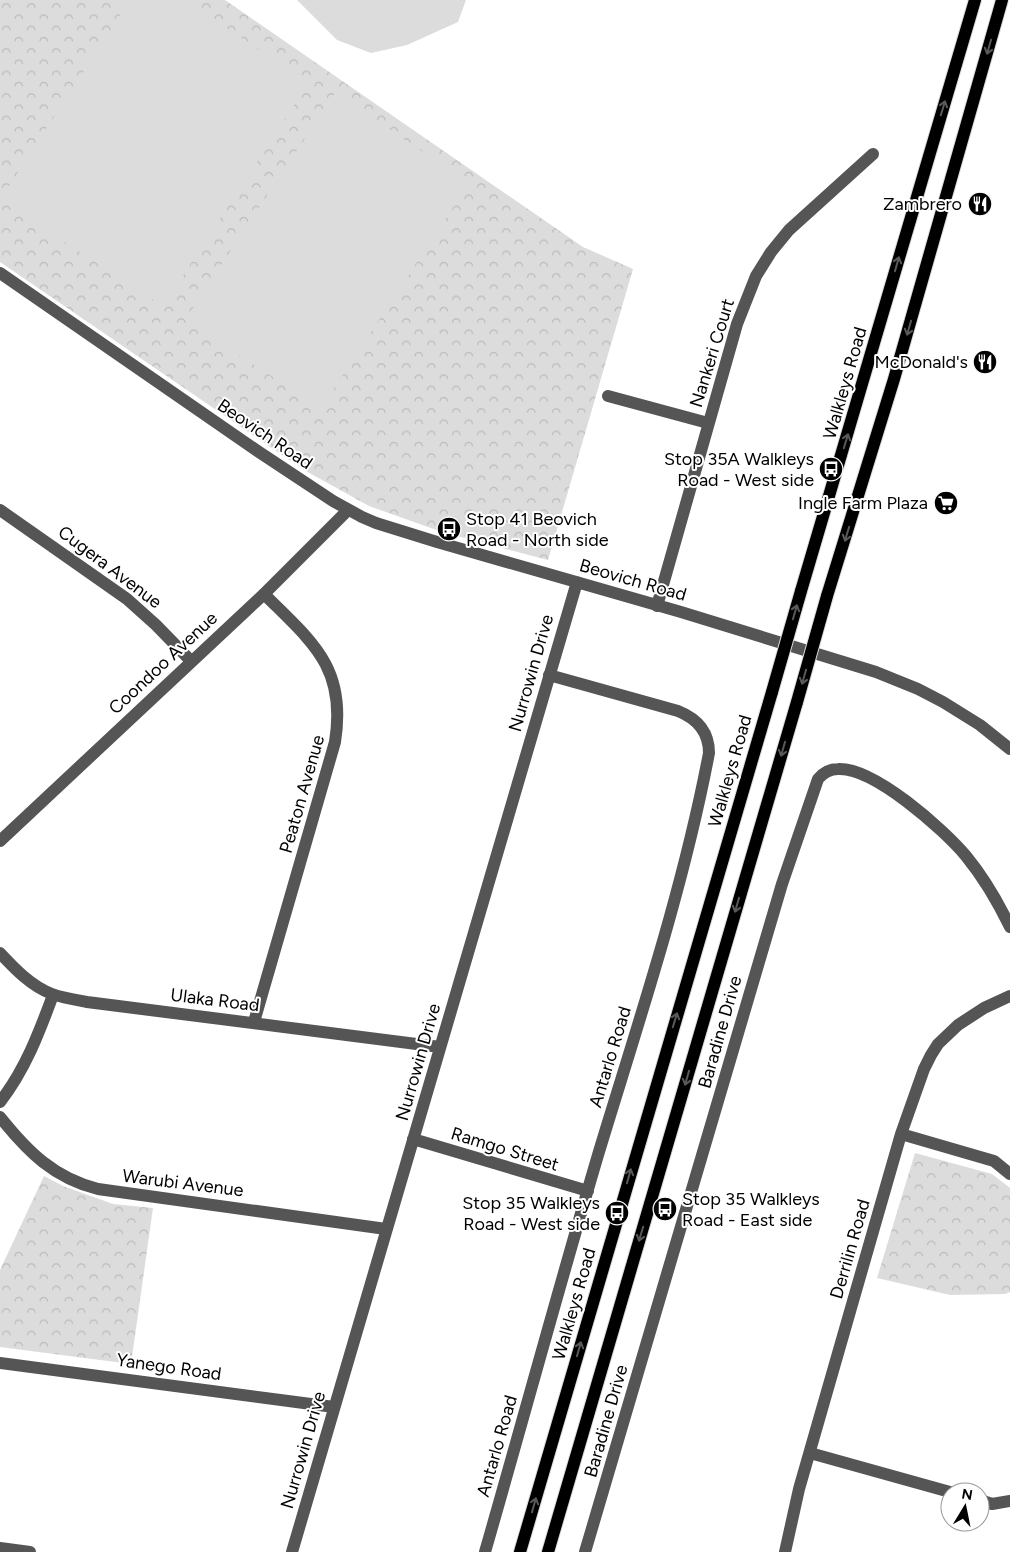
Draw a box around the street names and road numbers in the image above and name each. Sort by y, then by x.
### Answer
street label: Nankeri Court [685,296,739,410]
street label: Walkleys Road [818,324,872,442]
street label: Beovich Road [213,394,317,474]
street label: Cugera Avenue [54,521,166,613]
street label: Beovich Road [577,554,689,606]
street label: Coondoo Avenue [104,607,222,719]
street label: Nurrowin Drive [504,612,558,734]
street label: Walkleys Road [703,712,757,830]
street label: Peaton Avenue [275,732,329,856]
street label: Baradine Drive [693,973,747,1091]
street label: Ulaka Road [169,984,261,1016]
street label: Nurrowin Drive [391,1001,445,1123]
street label: Antarlo Road [584,1004,636,1110]
street label: Ramgo Street [448,1122,562,1176]
street label: Warubi Avenue [121,1165,245,1201]
street label: Derrilin Road [825,1197,875,1301]
street label: Walkleys Road [547,1245,601,1363]
street label: Yanego Road [115,1349,223,1385]
street label: Baradine Drive [579,1362,633,1480]
street label: Nurrowin Drive [276,1389,330,1511]
street label: Antarlo Road [472,1393,522,1499]

